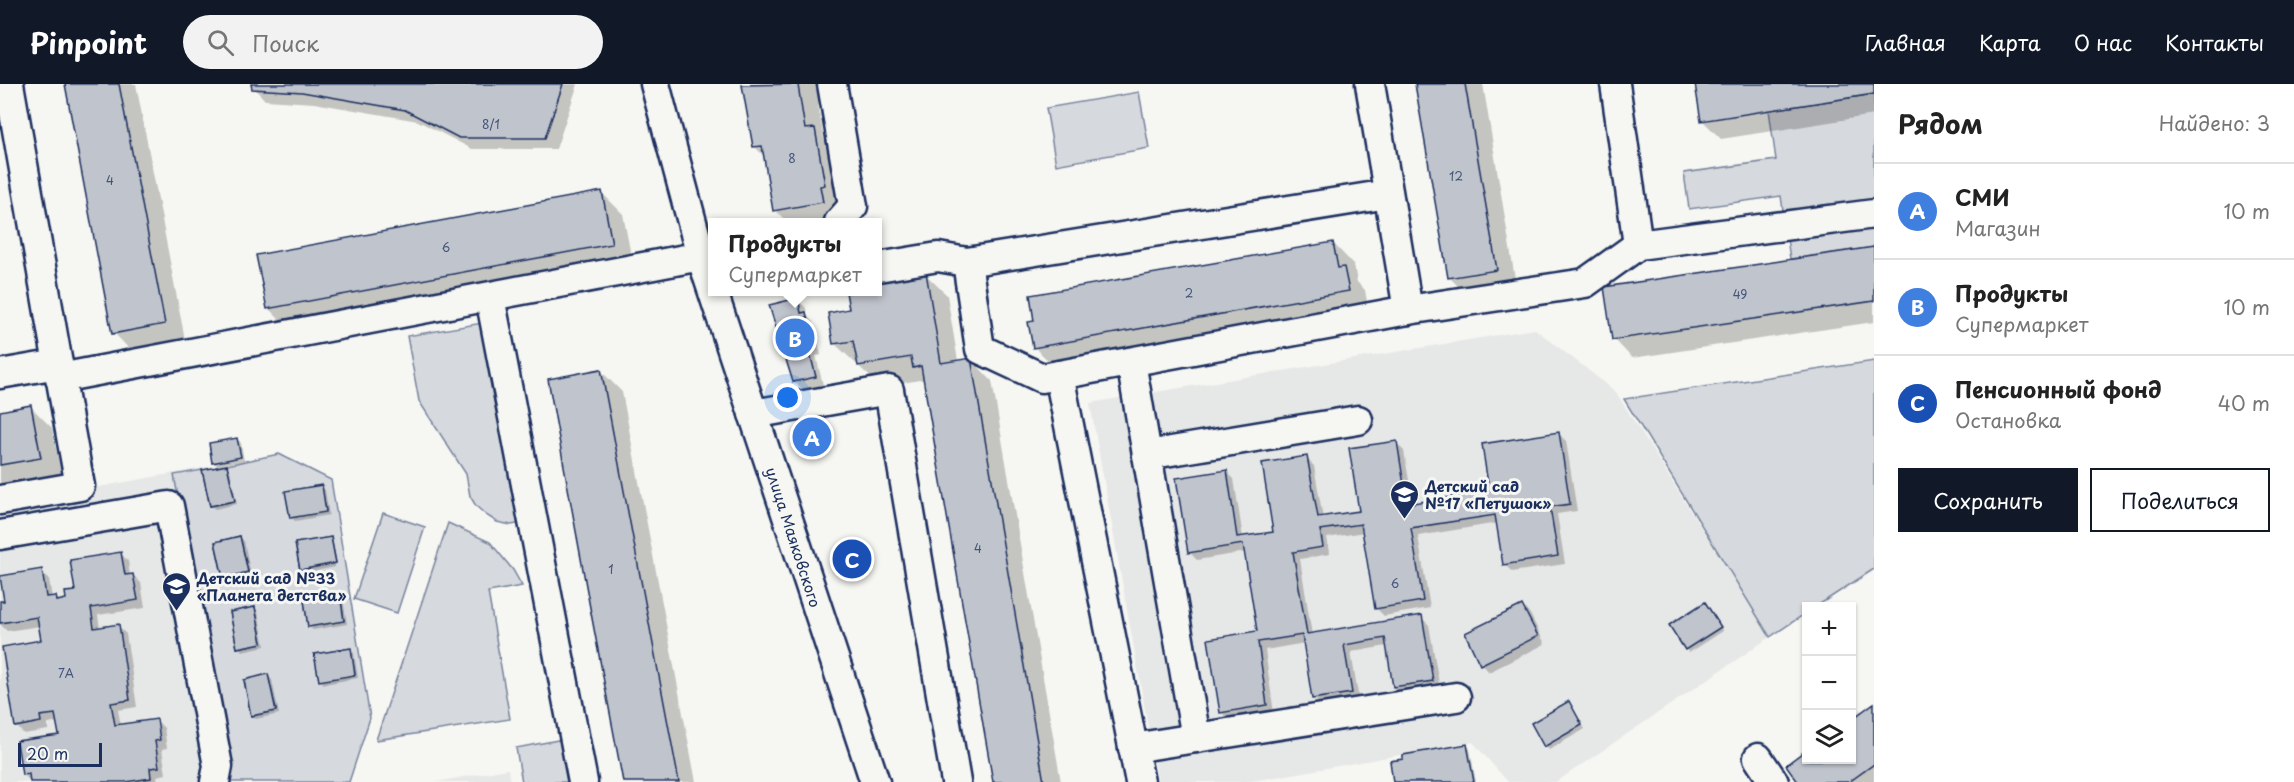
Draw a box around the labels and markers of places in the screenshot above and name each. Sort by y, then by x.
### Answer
pin: B [776,316,814,360]
pin: A [792,414,832,460]
place label: Детский сад №17 «Петушок» [1424,474,1551,514]
school or university icon: Детский сад №17 «Петушок» [1388,478,1420,520]
pin: C [832,536,872,582]
place label: Детский сад №33 «Планета детства» [196,566,347,606]
school or university icon: Детский сад №33 «Планета детства» [160,570,192,612]

